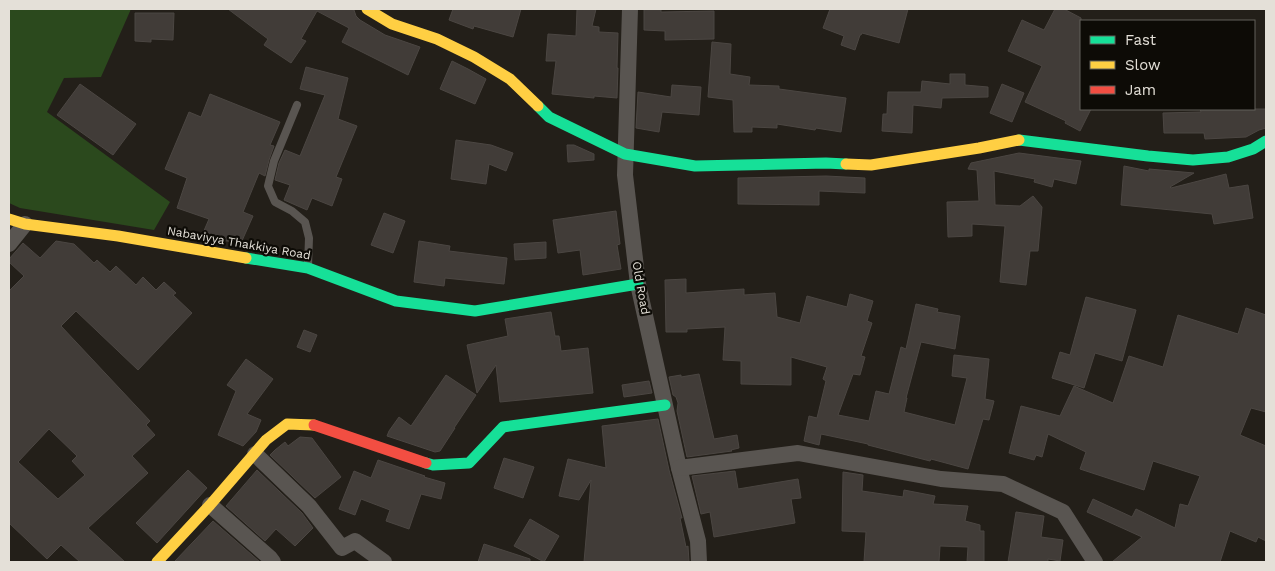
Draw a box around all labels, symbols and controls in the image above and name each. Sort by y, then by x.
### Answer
legend [1080,20,1255,110]
text: Fast [1125,31,1157,49]
text: Slow [1125,56,1161,74]
text: Jam [1125,81,1156,99]
street label: Nabaviyya Thakkiya Road [166,223,312,263]
street label: Old Road [629,260,653,316]

